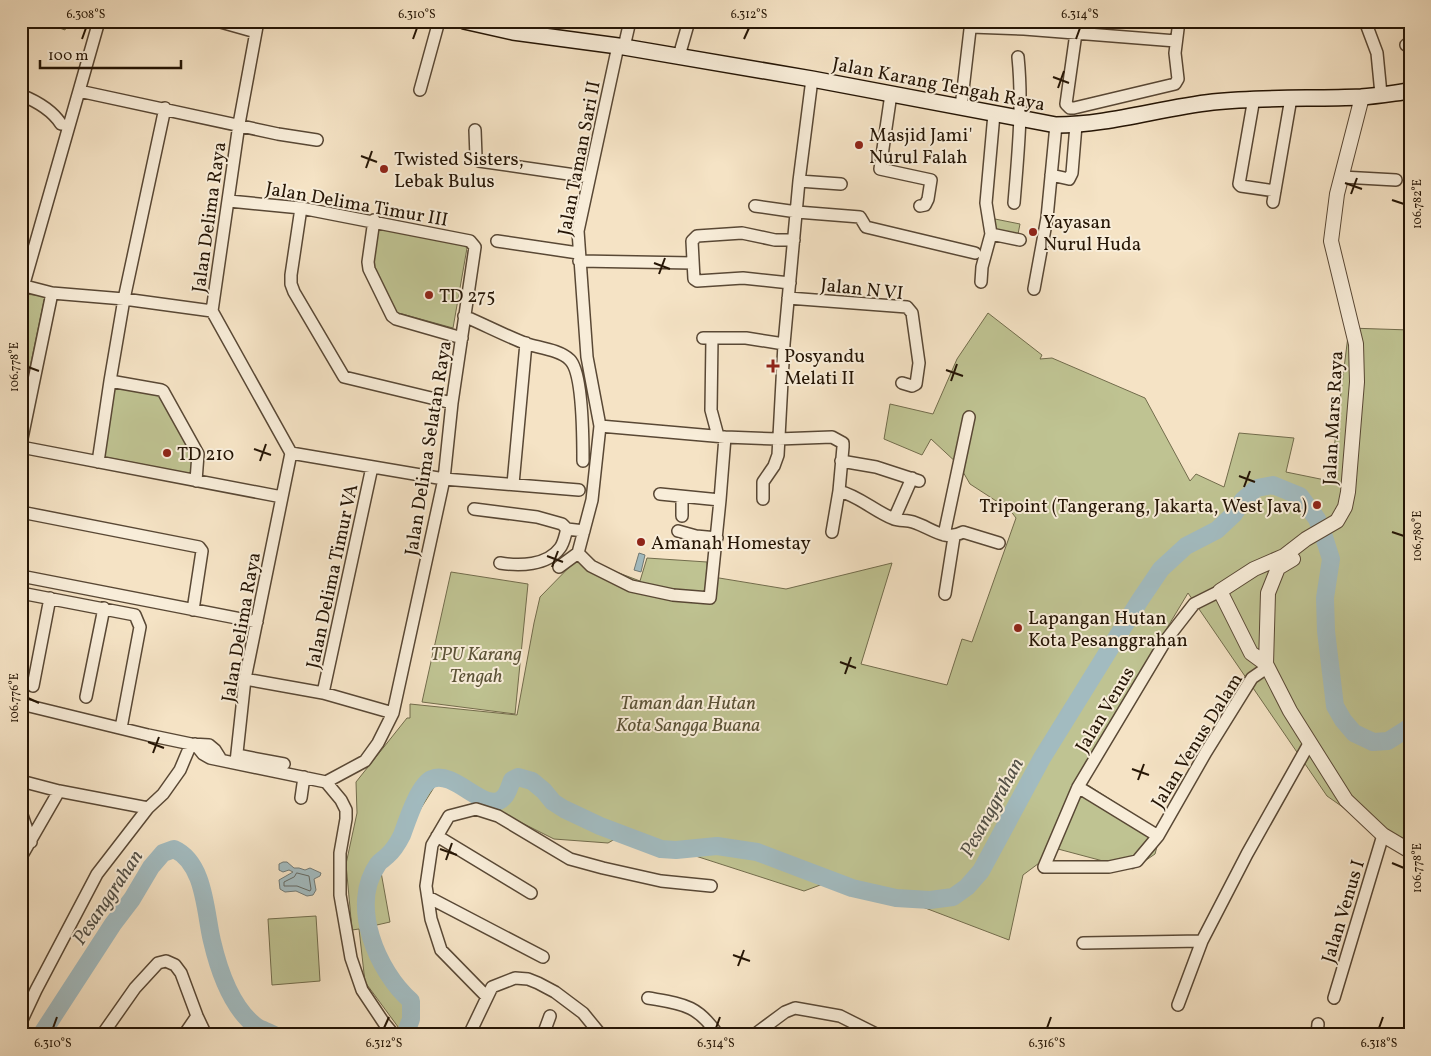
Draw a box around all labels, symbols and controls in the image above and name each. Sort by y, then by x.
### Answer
text: 6.308°S [67,7,105,23]
text: 6.310°S [398,7,436,23]
text: 6.312°S [731,7,767,23]
text: 6.314°S [1061,7,1099,23]
scale bar [40,38,181,70]
text: 100 m [48,46,88,67]
street label: Jalan Karang Tengah Raya [830,52,1047,118]
street label: Jalan Taman Sari II [552,79,608,238]
place label: Masjid Jami' Nurul Falah [869,123,972,171]
marker: Masjid Jami' Nurul Falah [853,139,865,151]
street label: Jalan Delima Raya [187,140,233,294]
place label: Twisted Sisters, Lebak Bulus [394,147,524,195]
marker: Twisted Sisters, Lebak Bulus [378,163,390,175]
street label: Jalan Delima Timur III [263,176,450,234]
text: 106.782°E [1410,179,1426,229]
place label: Yayasan Nurul Huda [1043,210,1141,258]
marker: Yayasan Nurul Huda [1027,226,1039,238]
street label: Jalan N VI [819,273,904,307]
place label: TD 275 [439,284,495,310]
marker: TD 275 [423,289,435,301]
street label: Jalan Delima Selatan Raya [399,339,459,558]
text: 106.778°E [7,342,23,392]
place label: Posyandu Melati II [784,344,865,392]
street label: Jalan Mars Raya [1317,350,1351,486]
marker: Posyandu Melati II [766,359,780,373]
place label: TD 210 [177,442,234,468]
marker: TD 210 [161,447,173,459]
street label: Jalan Delima Timur VA [301,482,365,671]
place label: Tripoint (Tangerang, Jakarta, West Java) [979,494,1307,520]
marker: Tripoint (Tangerang, Jakarta, West Java) [1311,499,1323,511]
text: 106.780°E [1410,511,1426,561]
place label: Amanah Homestay [651,531,811,557]
marker: Amanah Homestay [635,536,647,548]
street label: Jalan Delima Raya [216,550,268,704]
place label: Lapangan Hutan Kota Pesanggrahan [1028,606,1188,654]
marker: Lapangan Hutan Kota Pesanggrahan [1012,622,1024,634]
park label: TPU Karang Tengah [430,642,522,690]
street label: Jalan Venus [1070,662,1142,758]
street label: Jalan Venus Dalam [1146,668,1250,814]
text: 106.776°E [7,673,23,723]
park label: Taman dan Hutan Kota Sangga Buana [616,691,760,739]
water label: Pesanggrahan [954,753,1032,863]
text: 106.778°E [1410,843,1426,893]
water label: Pesanggrahan [66,845,151,951]
street label: Jalan Venus I [1316,857,1372,966]
text: 6.310°S [34,1036,72,1052]
text: 6.312°S [366,1036,402,1052]
text: 6.314°S [697,1036,735,1052]
text: 6.316°S [1029,1036,1065,1052]
text: 6.318°S [1361,1036,1397,1052]

